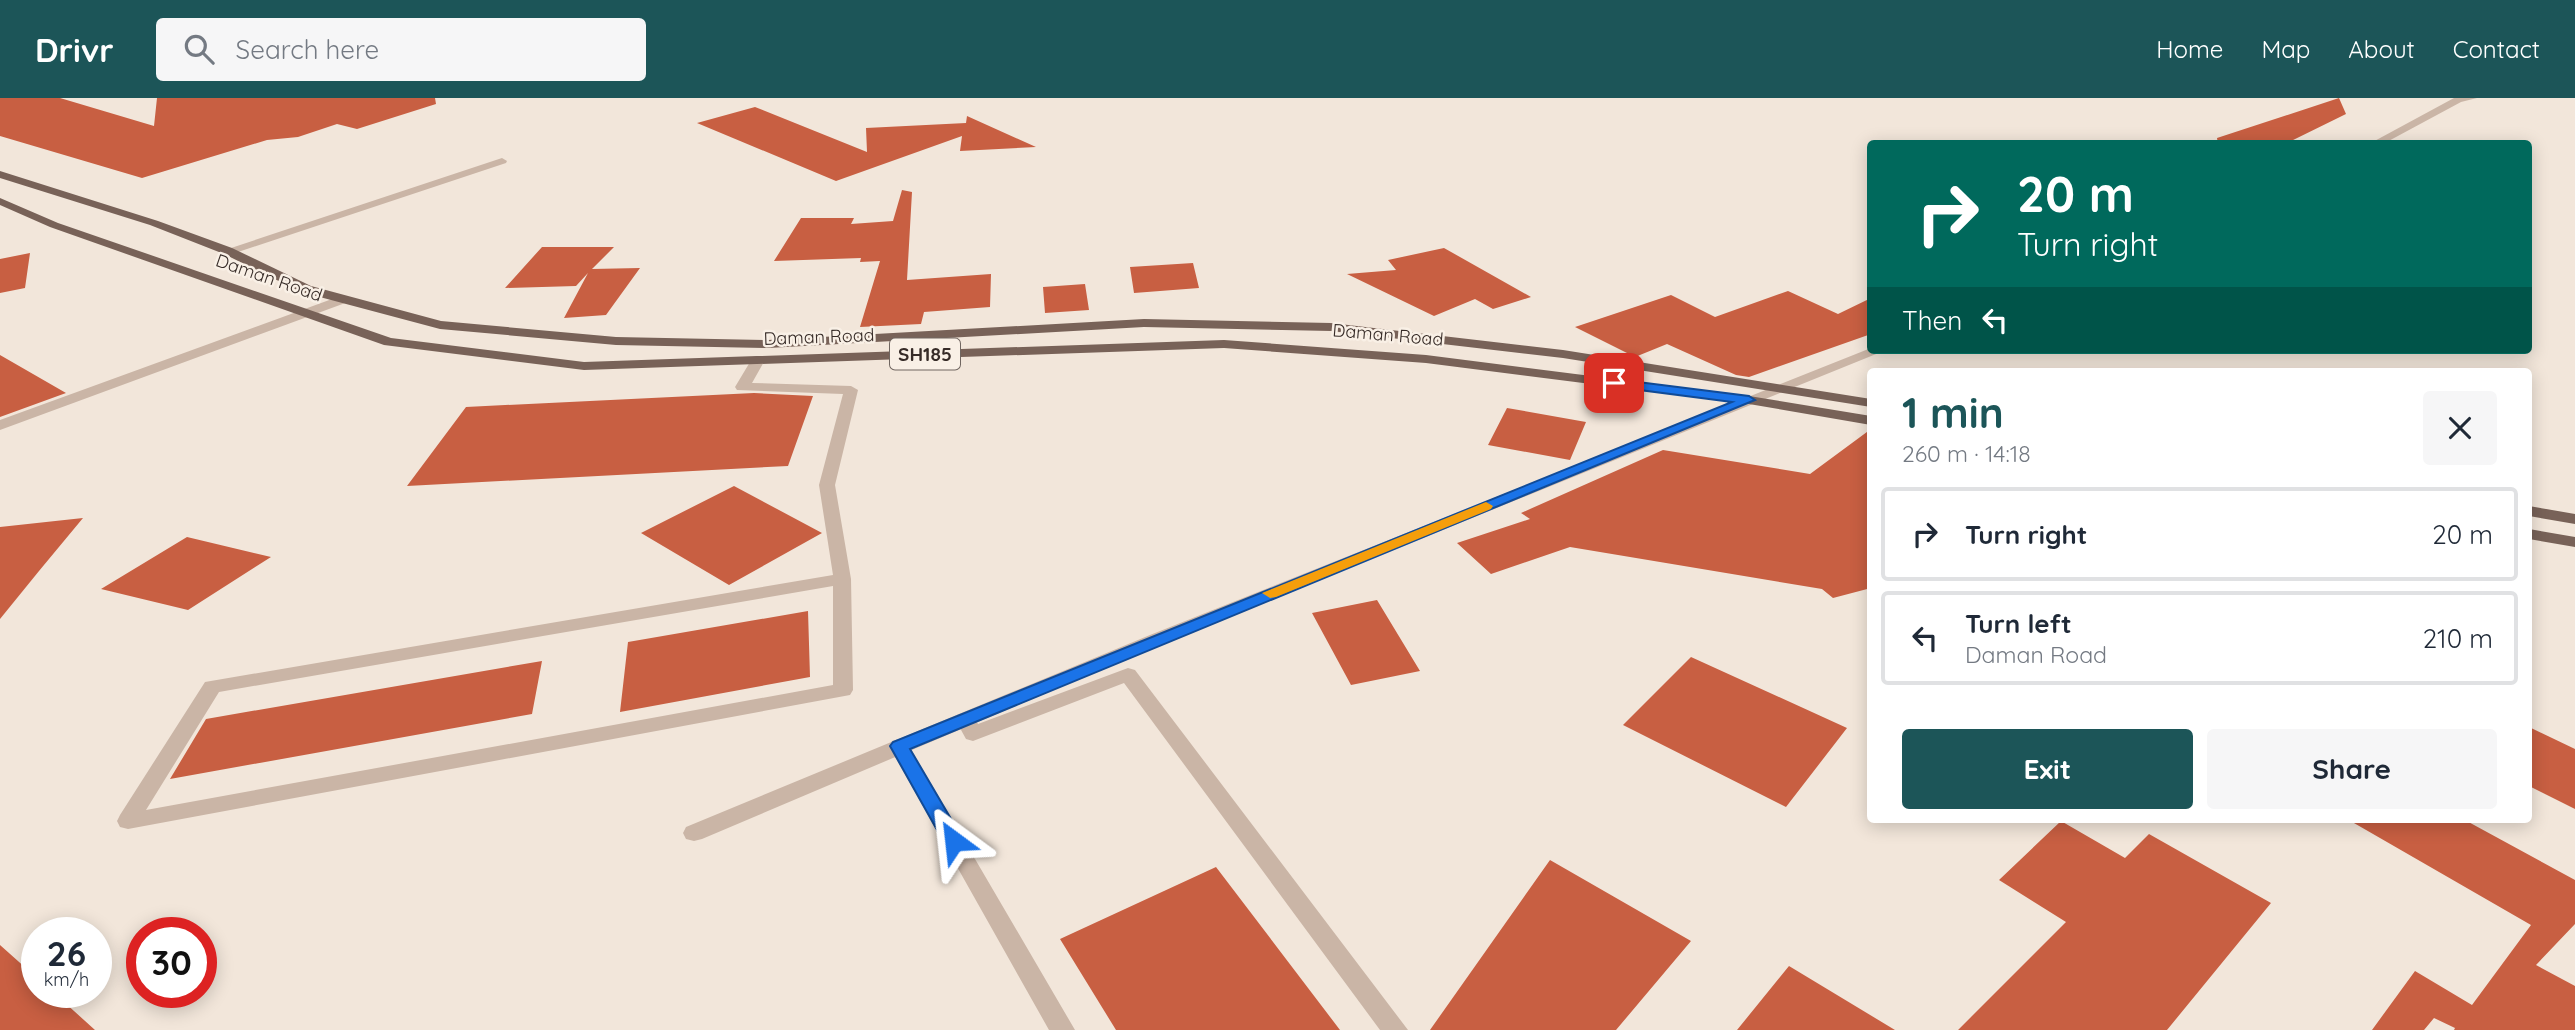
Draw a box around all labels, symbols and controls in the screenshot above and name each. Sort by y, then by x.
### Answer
search box [156,18,646,81]
text: Drivr [35,29,114,70]
icon: search [180,30,218,68]
text: Search here [236,33,379,66]
text: Home [2156,34,2223,64]
text: Map [2261,34,2310,64]
text: About [2348,34,2415,64]
text: Contact [2453,34,2540,64]
text: 20 m [2017,163,2134,224]
icon: right [1902,168,1993,259]
text: Turn right [2017,224,2158,264]
street label: Daman Road [213,249,325,306]
icon: left [1976,301,2014,339]
text: Then [1902,304,1962,337]
street label: Daman Road [1332,318,1444,351]
street label: Daman Road [763,323,875,350]
road number: SH185 [890,338,960,370]
pin [1584,353,1644,413]
icon: arrive [1595,364,1633,402]
text: 1 min [1902,386,2004,439]
button: close [2423,391,2497,465]
text: 260 m · 14:18 [1902,439,2031,468]
icon: right [1906,515,1944,553]
text: Turn right [1965,518,2087,551]
text: 20 m [2432,518,2493,551]
text: Turn left [1965,607,2072,640]
icon: left [1906,619,1944,657]
text: 210 m [2423,622,2493,655]
text: Daman Road [1965,640,2107,669]
button: Exit [1902,729,2193,809]
button: Share [2207,729,2497,809]
position arrow [917,804,991,878]
speed limit sign: 30 [126,917,217,1008]
text: 26 [47,931,86,975]
text: km/h [44,968,89,991]

